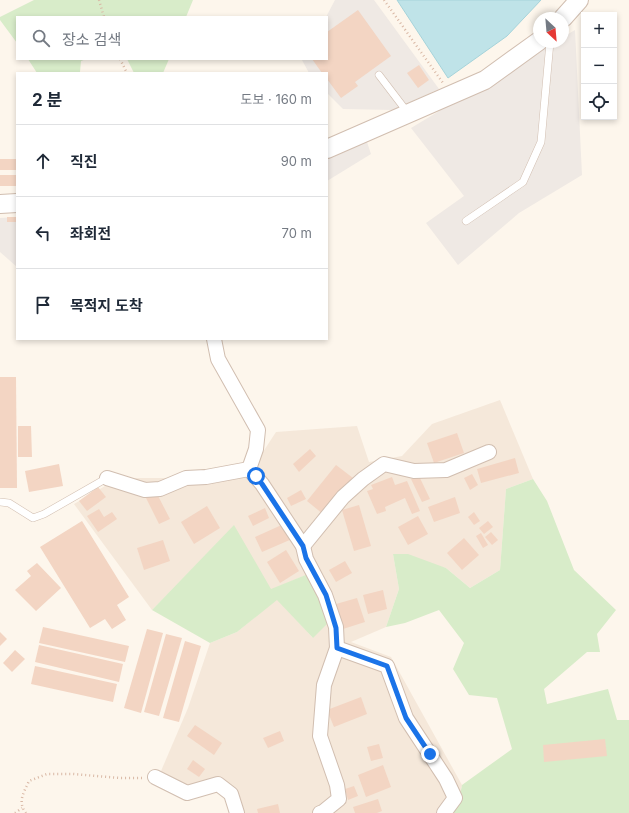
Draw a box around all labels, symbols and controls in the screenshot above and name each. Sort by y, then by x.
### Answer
north arrow [533,12,569,48]
map controls [581,12,617,120]
button: + [581,12,617,48]
search box [16,16,328,60]
icon: search [30,27,52,49]
text: 장소 검색 [62,30,121,49]
button: − [581,48,617,84]
button: locate [581,84,617,120]
text: 2 분 [32,90,62,110]
text: 도보 · 160 m [240,91,312,107]
icon: ahead [32,150,54,172]
text: 직진 [70,152,98,171]
text: 90 m [281,153,312,169]
icon: left [32,222,54,244]
text: 좌회전 [70,224,111,243]
text: 70 m [282,225,312,241]
icon: arrive [32,294,54,316]
text: 목적지 도착 [70,296,143,315]
route start [247,467,265,485]
route end [421,745,439,763]

